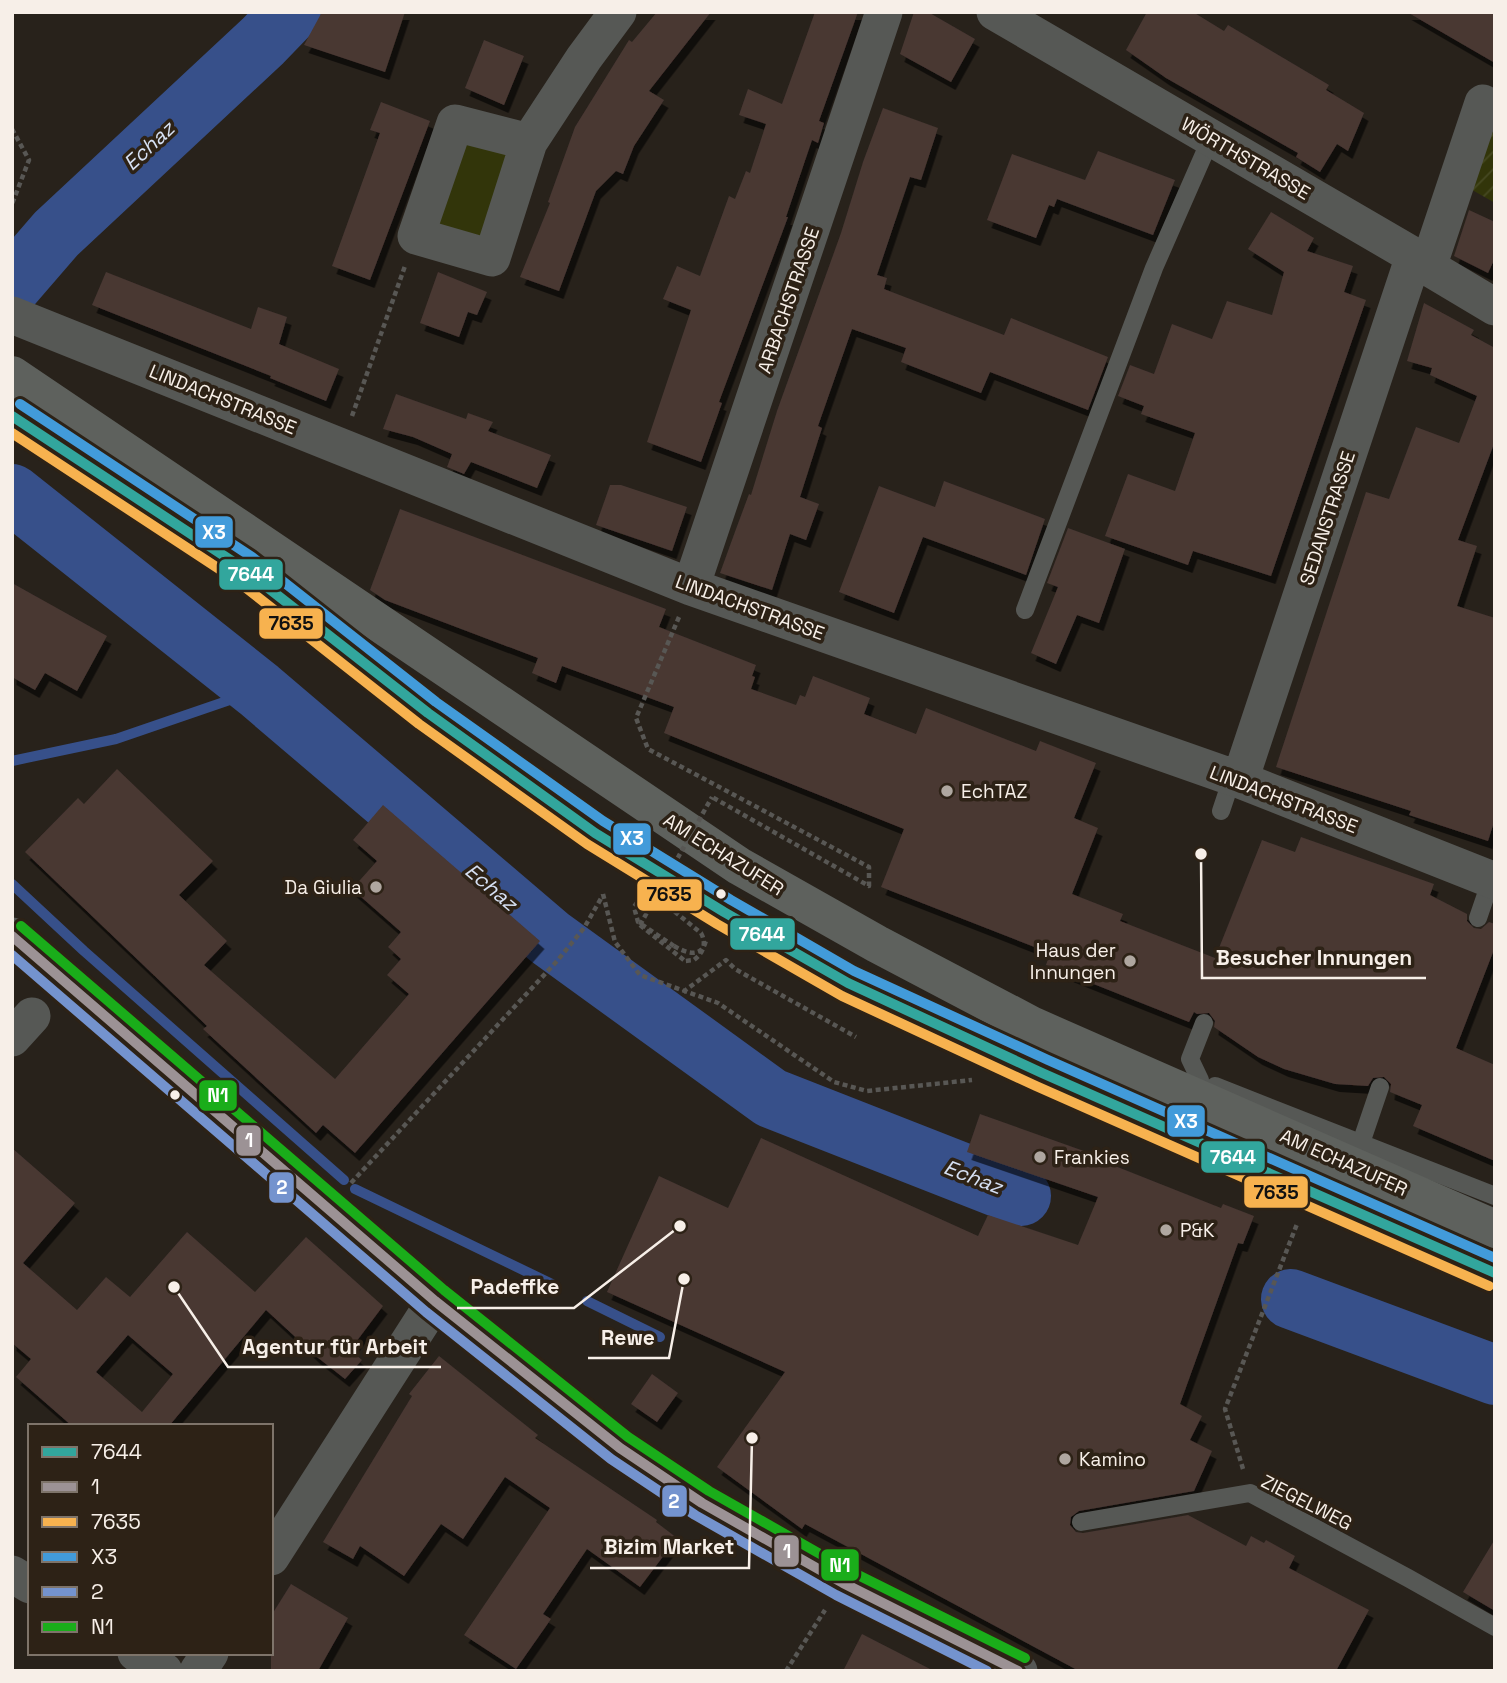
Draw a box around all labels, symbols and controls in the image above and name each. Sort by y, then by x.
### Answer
street label: WÖRTHSTRASSE [1177,111,1315,205]
water label: Echaz [117,114,181,176]
street label: ARBACHSTRASSE [752,224,825,377]
street label: LINDACHSTRASSE [146,359,300,440]
street label: SEDANSTRASSE [1294,448,1361,588]
line badge: X3 [194,515,234,549]
text: X3 [202,520,226,545]
line badge: 7644 [218,558,284,591]
text: 7644 [228,562,274,587]
street label: LINDACHSTRASSE [672,569,828,646]
line badge: 7635 [258,607,324,640]
text: 7635 [268,611,314,636]
street label: LINDACHSTRASSE [1206,760,1361,839]
place label: EchTAZ [961,779,1027,804]
marker: EchTAZ [939,783,955,799]
street label: AM ECHAZUFER [659,807,789,901]
line badge: X3 [612,822,652,856]
text: X3 [620,826,644,851]
water label: Echaz [460,857,525,918]
place label: Da Giulia [285,875,362,900]
line badge: 7635 [636,878,703,912]
marker: Da Giulia [368,879,384,895]
text: 7635 [646,882,692,907]
unlabelled marker [714,887,728,901]
line badge: 7644 [729,917,796,951]
text: 7644 [739,922,785,947]
callout: Besucher Innungen [1202,936,1426,978]
place label: Haus der Innungen [1030,938,1116,985]
text: Besucher Innungen [1216,944,1412,971]
marker: Haus der Innungen [1122,953,1138,969]
line badge: N1 [198,1079,238,1112]
text: N1 [207,1083,229,1108]
unlabelled marker [168,1088,182,1102]
line badge: X3 [1166,1104,1206,1138]
text: X3 [1174,1109,1198,1134]
street label: AM ECHAZUFER [1276,1123,1412,1202]
line badge: 1 [235,1124,262,1157]
text: 1 [245,1128,253,1153]
line badge: 7644 [1200,1140,1266,1174]
place label: Frankies [1054,1145,1130,1170]
text: 7644 [1210,1145,1256,1170]
marker: Frankies [1032,1149,1048,1165]
water label: Echaz [940,1153,1008,1201]
line badge: 2 [268,1171,295,1204]
text: 2 [276,1175,288,1200]
line badge: 7635 [1243,1175,1309,1209]
text: 7635 [1253,1180,1299,1205]
place label: P&K [1180,1218,1215,1243]
marker: P&K [1158,1222,1174,1238]
callout: Padeffke [457,1266,574,1308]
text: Padeffke [471,1273,559,1300]
callout: Rewe [588,1316,669,1358]
text: Rewe [601,1324,655,1351]
callout: Agentur für Arbeit [228,1325,441,1367]
text: Agentur für Arbeit [242,1333,428,1360]
legend [28,1424,273,1655]
text: 7644 [91,1438,142,1465]
place label: Kamino [1079,1447,1146,1472]
marker: Kamino [1057,1451,1073,1467]
street label: ZIEGELWEG [1257,1469,1357,1536]
text: 1 [91,1473,100,1500]
line badge: 2 [661,1484,688,1518]
text: 2 [668,1489,680,1514]
text: 7635 [91,1508,141,1535]
callout: Bizim Market [590,1526,749,1568]
text: Bizim Market [604,1533,734,1560]
line badge: 1 [773,1534,800,1568]
text: 1 [783,1539,791,1564]
text: X3 [91,1543,117,1570]
line badge: N1 [820,1548,860,1582]
text: N1 [829,1553,851,1578]
text: 2 [91,1578,104,1605]
text: N1 [91,1613,114,1640]

